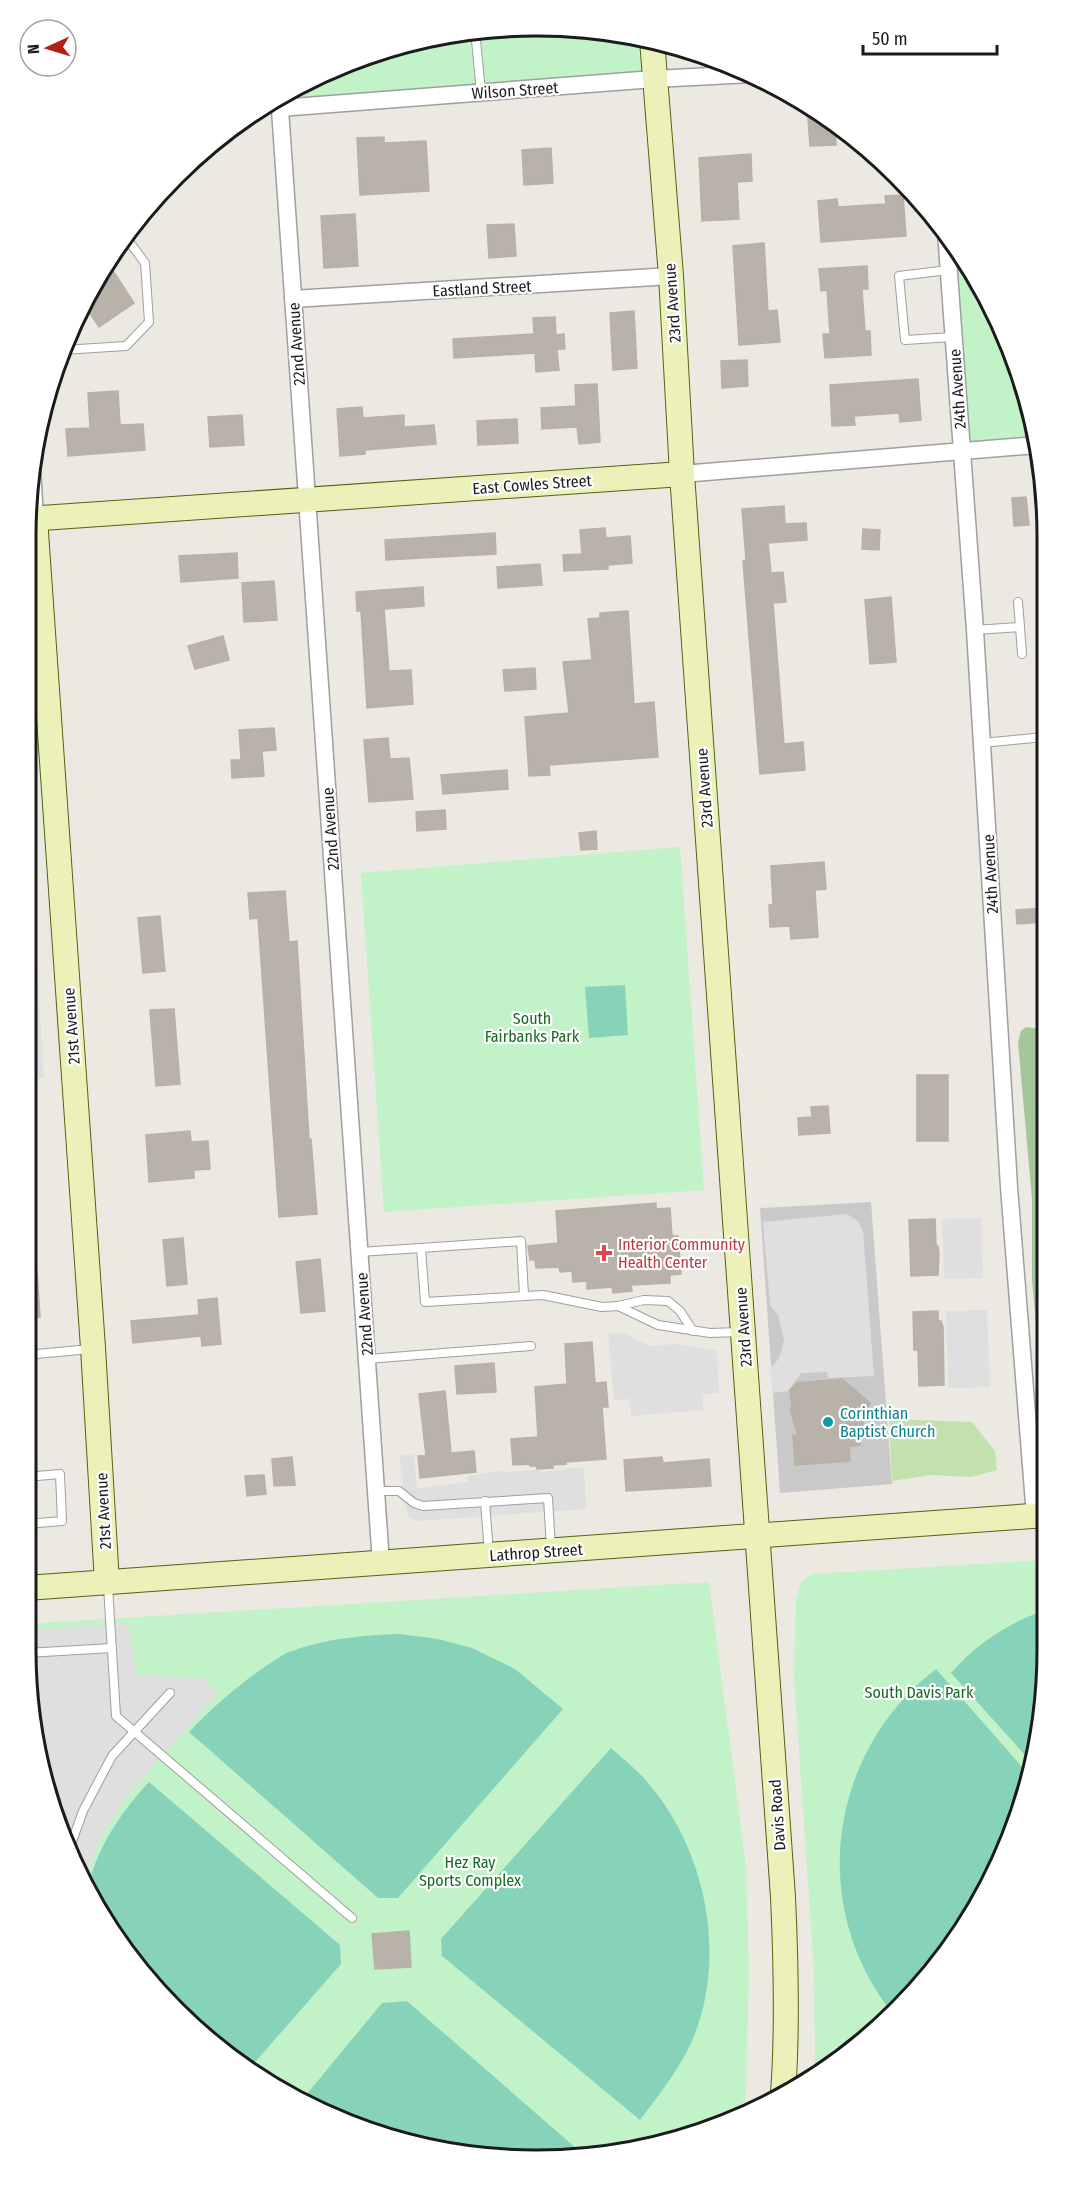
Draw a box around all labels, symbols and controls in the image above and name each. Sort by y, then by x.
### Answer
north arrow [18,18,78,78]
scale bar [863,18,996,56]
text: 50 m [872,28,908,50]
text: N [24,44,43,54]
street label: Wilson Street [471,78,560,103]
street label: 23rd Avenue [660,262,685,343]
street label: Eastland Street [432,276,533,301]
street label: 22nd Avenue [284,302,309,386]
street label: 24th Avenue [945,348,970,430]
street label: East Cowles Street [472,471,593,498]
street label: 23rd Avenue [692,747,717,828]
street label: 22nd Avenue [318,787,343,871]
street label: 24th Avenue [979,833,1002,914]
street label: 21st Avenue [59,987,84,1065]
park label: South Fairbanks Park [485,1009,580,1046]
place label: Interior Community Health Center [618,1235,746,1272]
marker: Interior Community Health Center [595,1244,613,1262]
street label: 22nd Avenue [352,1272,377,1356]
street label: 23rd Avenue [731,1286,756,1367]
place label: Corinthian Baptist Church [840,1404,935,1441]
marker: Corinthian Baptist Church [821,1415,835,1429]
street label: 21st Avenue [92,1472,115,1550]
street label: Lathrop Street [489,1540,584,1565]
park label: South Davis Park [864,1683,974,1702]
street label: Davis Road [766,1779,789,1851]
park label: Hez Ray Sports Complex [419,1853,521,1890]

